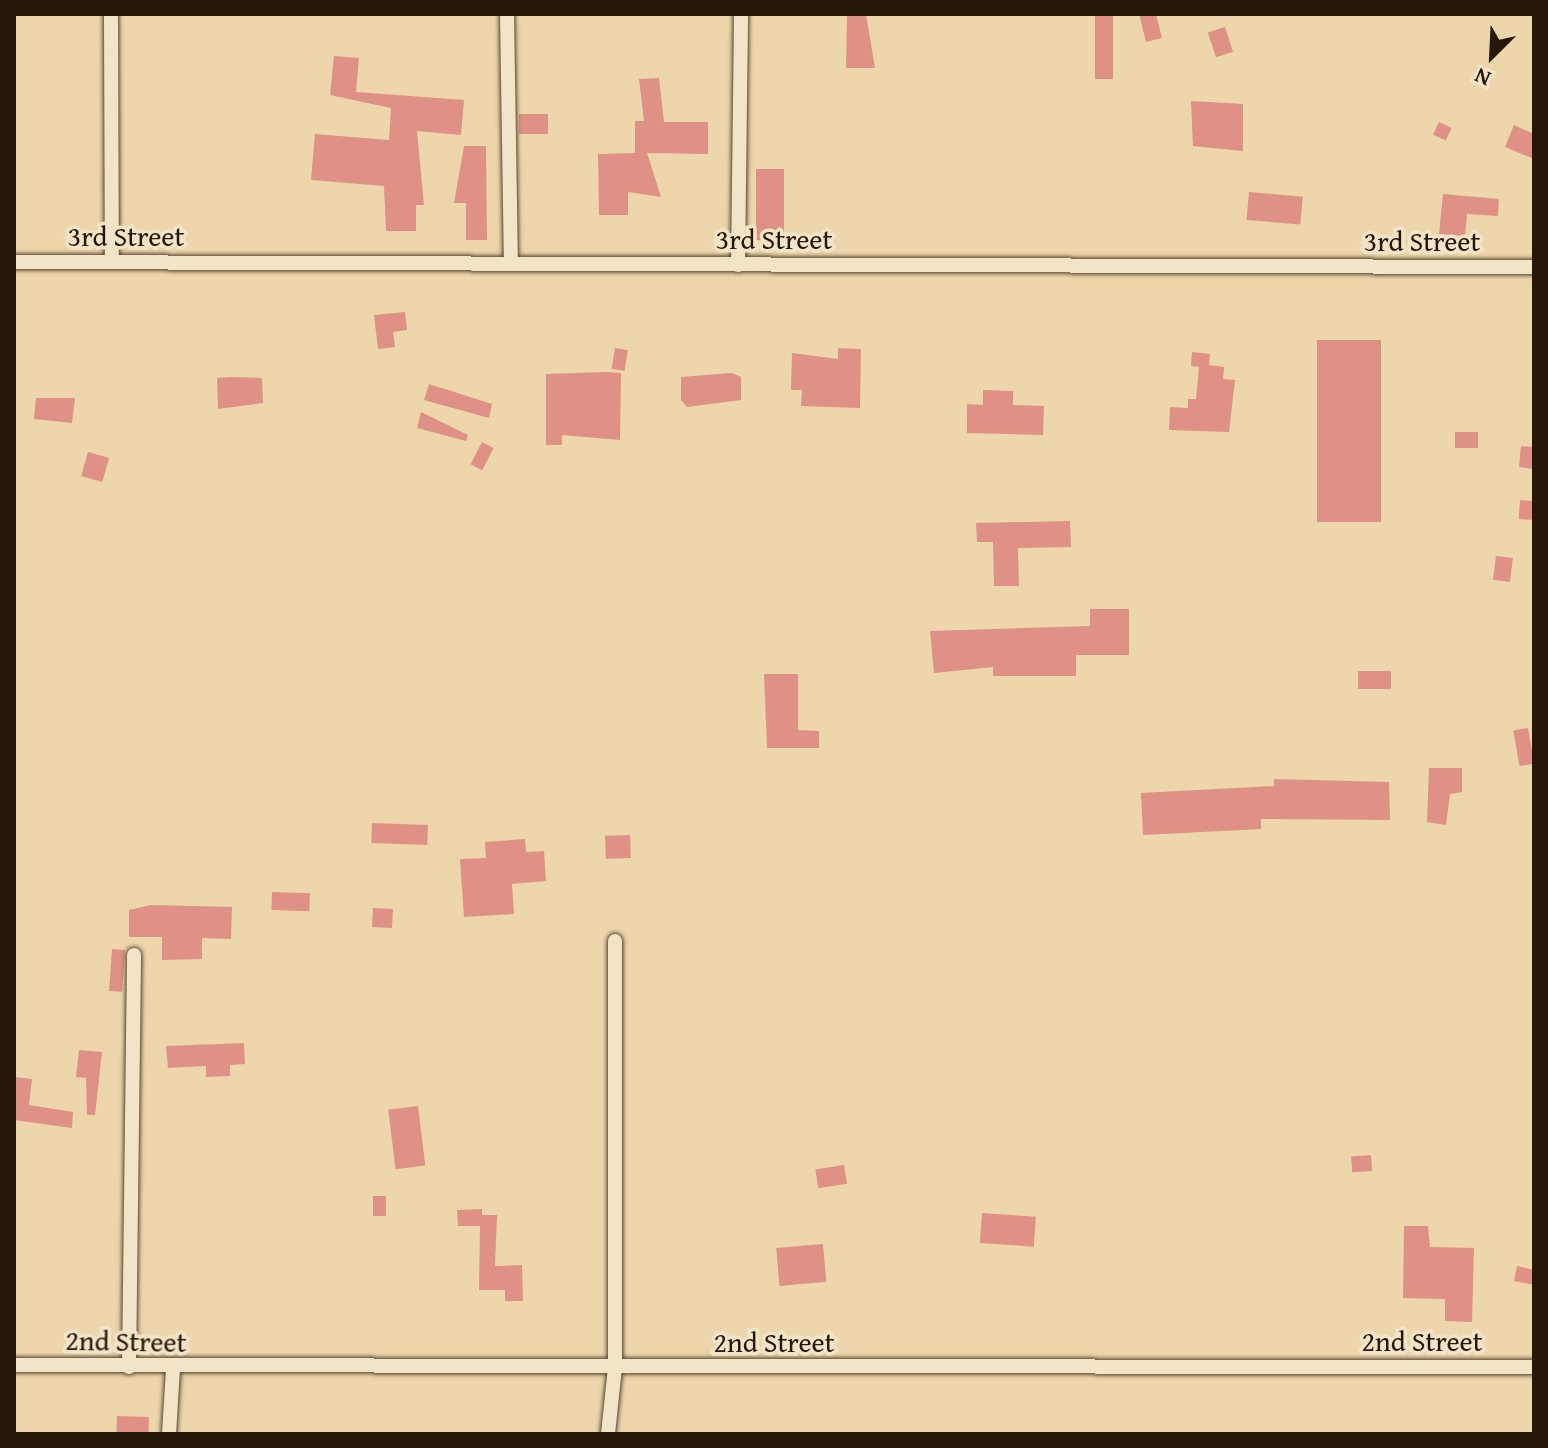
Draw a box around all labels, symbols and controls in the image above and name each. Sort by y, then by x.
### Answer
north arrow [1452,16,1532,96]
text: N [1469,60,1495,96]
street label: 3rd Street [68,219,184,253]
street label: 3rd Street [716,222,832,256]
street label: 3rd Street [1364,224,1480,258]
street label: 2nd Street [65,1323,187,1359]
street label: 2nd Street [1361,1324,1483,1358]
street label: 2nd Street [713,1325,835,1359]

